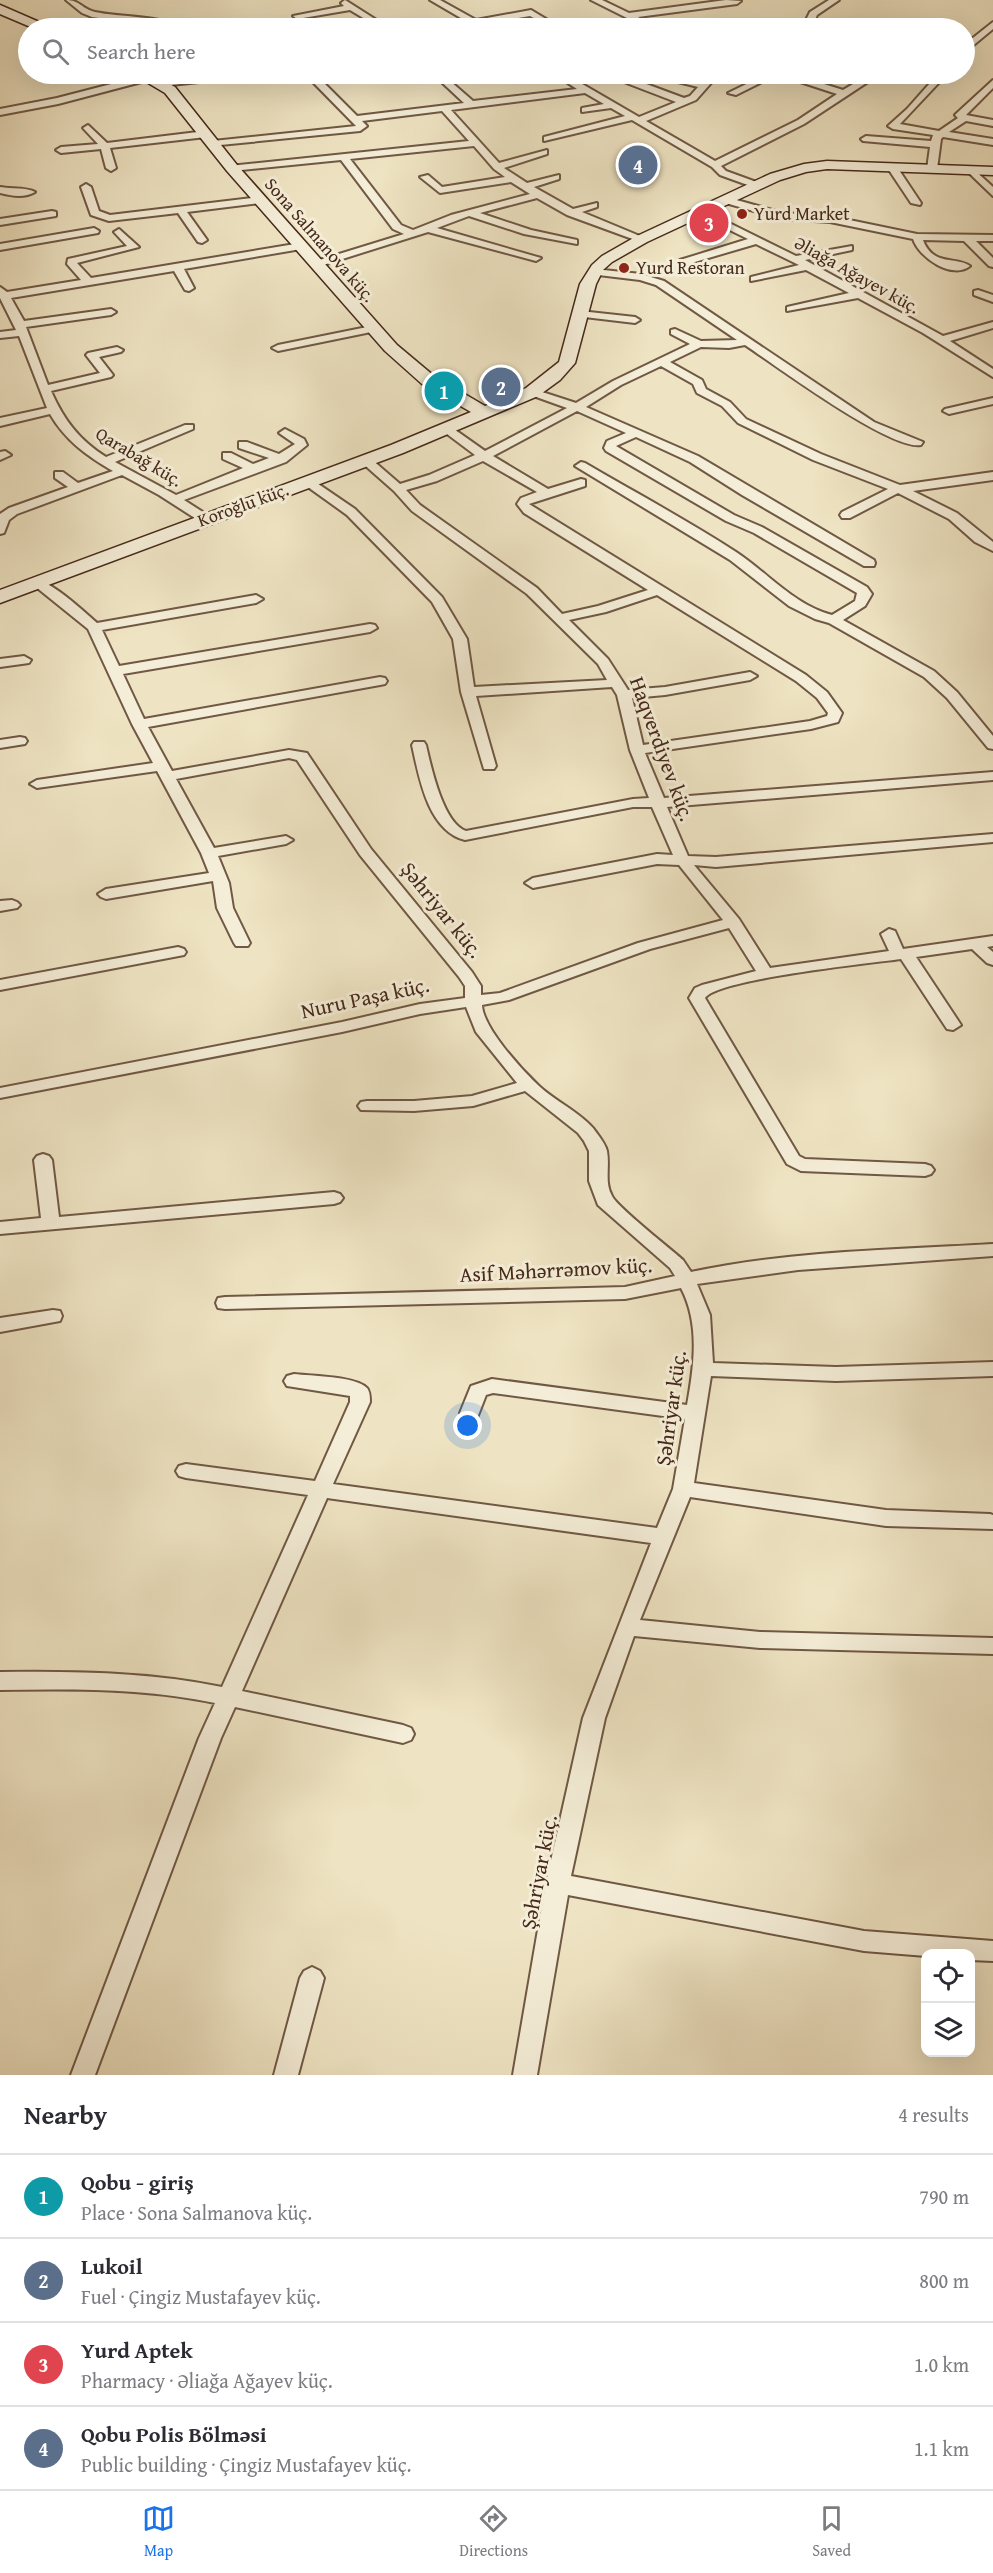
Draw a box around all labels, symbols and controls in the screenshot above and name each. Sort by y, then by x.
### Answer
search box [18,18,975,84]
icon: search [39,35,72,68]
text: Search here [87,35,196,67]
pin: 4 [618,142,658,188]
street label: Sona Salmanova küç. [259,171,382,308]
pin: 3 [690,200,728,246]
place label: Yurd Market [754,200,850,227]
marker: Yurd Market [735,207,749,221]
street label: Əliağa Ağayev küç. [790,229,925,320]
place label: Yurd Restoran [636,254,745,281]
marker: Yurd Restoran [617,261,631,275]
pin: 2 [482,364,520,410]
pin: 1 [424,368,464,414]
street label: Qarabağ küç. [91,420,188,493]
street label: Koroğlu küç. [194,476,292,533]
street label: Haqverdiyev küç. [622,672,703,825]
street label: Şəhriyar küç. [394,855,491,965]
street label: Nuru Paşa küç. [298,969,432,1026]
street label: Asif Məhərrəmov küç. [459,1249,653,1290]
street label: Şəhriyar küç. [647,1348,694,1468]
your location [453,1411,482,1440]
street label: Şəhriyar küç. [512,1812,565,1932]
map controls [921,1949,975,2057]
button: locate [921,1949,975,2003]
button: layers [921,2003,975,2057]
text: Nearby [24,2095,107,2134]
text: 4 results [898,2100,969,2129]
text: Qobu - giriş [81,2166,194,2198]
text: 1 [38,2182,49,2211]
text: 790 m [919,2182,969,2211]
text: Place · Sona Salmanova küç. [81,2198,312,2227]
text: Lukoil [81,2250,142,2282]
text: 2 [38,2266,49,2295]
text: 800 m [919,2266,969,2295]
text: Fuel · Çingiz Mustafayev küç. [81,2282,321,2311]
text: Yurd Aptek [81,2334,193,2366]
text: 3 [38,2350,49,2379]
text: 1.0 km [914,2350,969,2379]
text: Pharmacy · Əliağa Ağayev küç. [81,2366,333,2395]
text: Qobu Polis Bölməsi [81,2418,267,2450]
text: 4 [38,2434,49,2463]
text: 1.1 km [914,2434,969,2463]
text: Public building · Çingiz Mustafayev küç. [81,2450,411,2479]
tab: Map [142,2502,175,2562]
tab: Directions [459,2502,528,2562]
tab: Saved [812,2502,851,2562]

